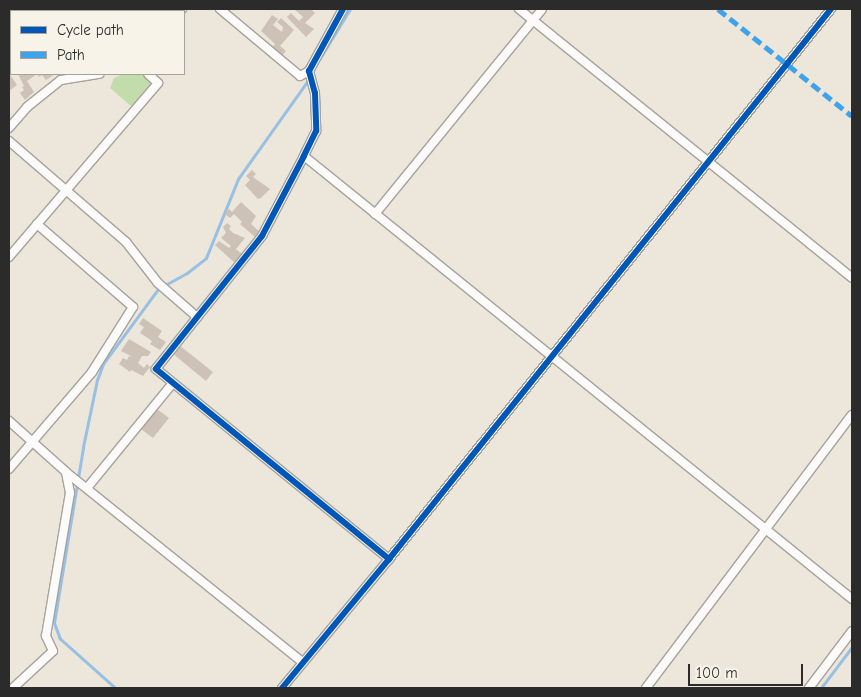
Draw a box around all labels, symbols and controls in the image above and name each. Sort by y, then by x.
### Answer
legend [10,10,185,75]
text: Cycle path [57,21,124,39]
text: Path [57,46,85,64]
scale bar [691,654,806,686]
text: 100 m [696,664,738,682]

